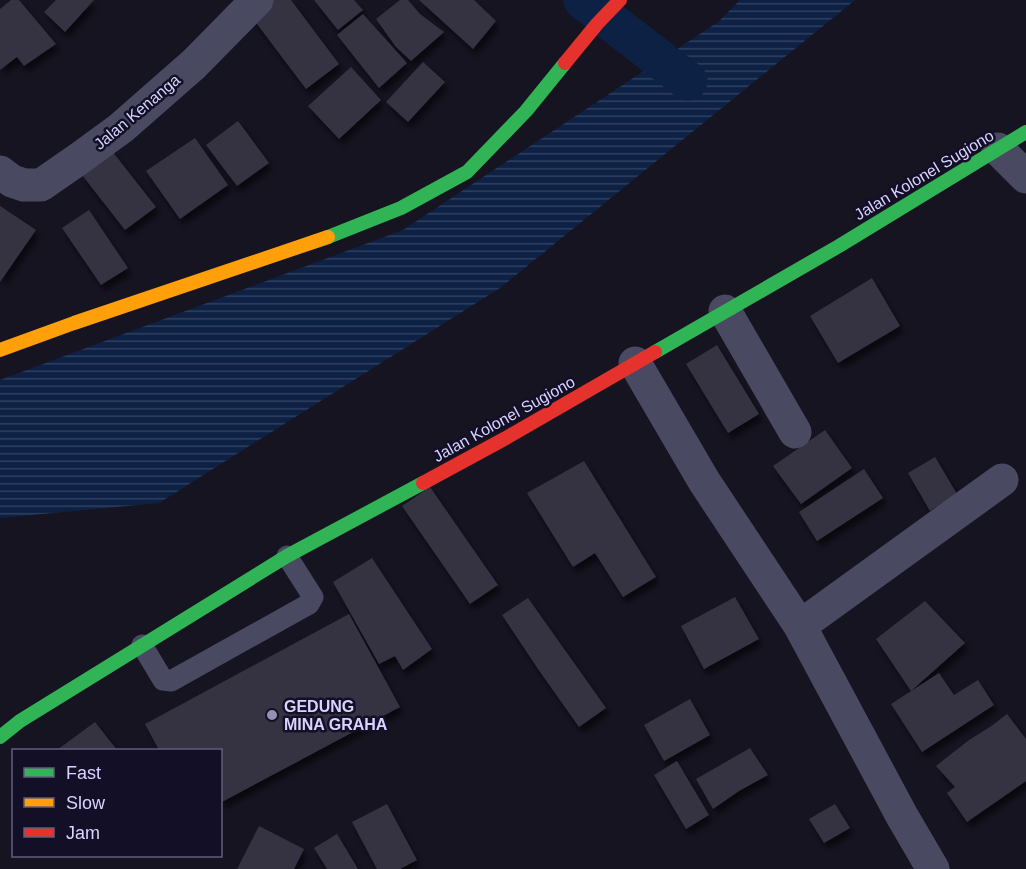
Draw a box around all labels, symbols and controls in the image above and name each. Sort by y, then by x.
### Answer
street label: Jalan Kenanga [91,71,183,153]
street label: Jalan Kolonel Sugiono [851,127,997,223]
street label: Jalan Kolonel Sugiono [430,373,578,465]
place label: GEDUNG MINA GRAHA [284,698,388,733]
marker: GEDUNG MINA GRAHA [265,708,279,722]
legend [12,749,222,857]
text: Fast [66,763,101,783]
text: Slow [66,793,106,813]
text: Jam [66,823,100,843]

